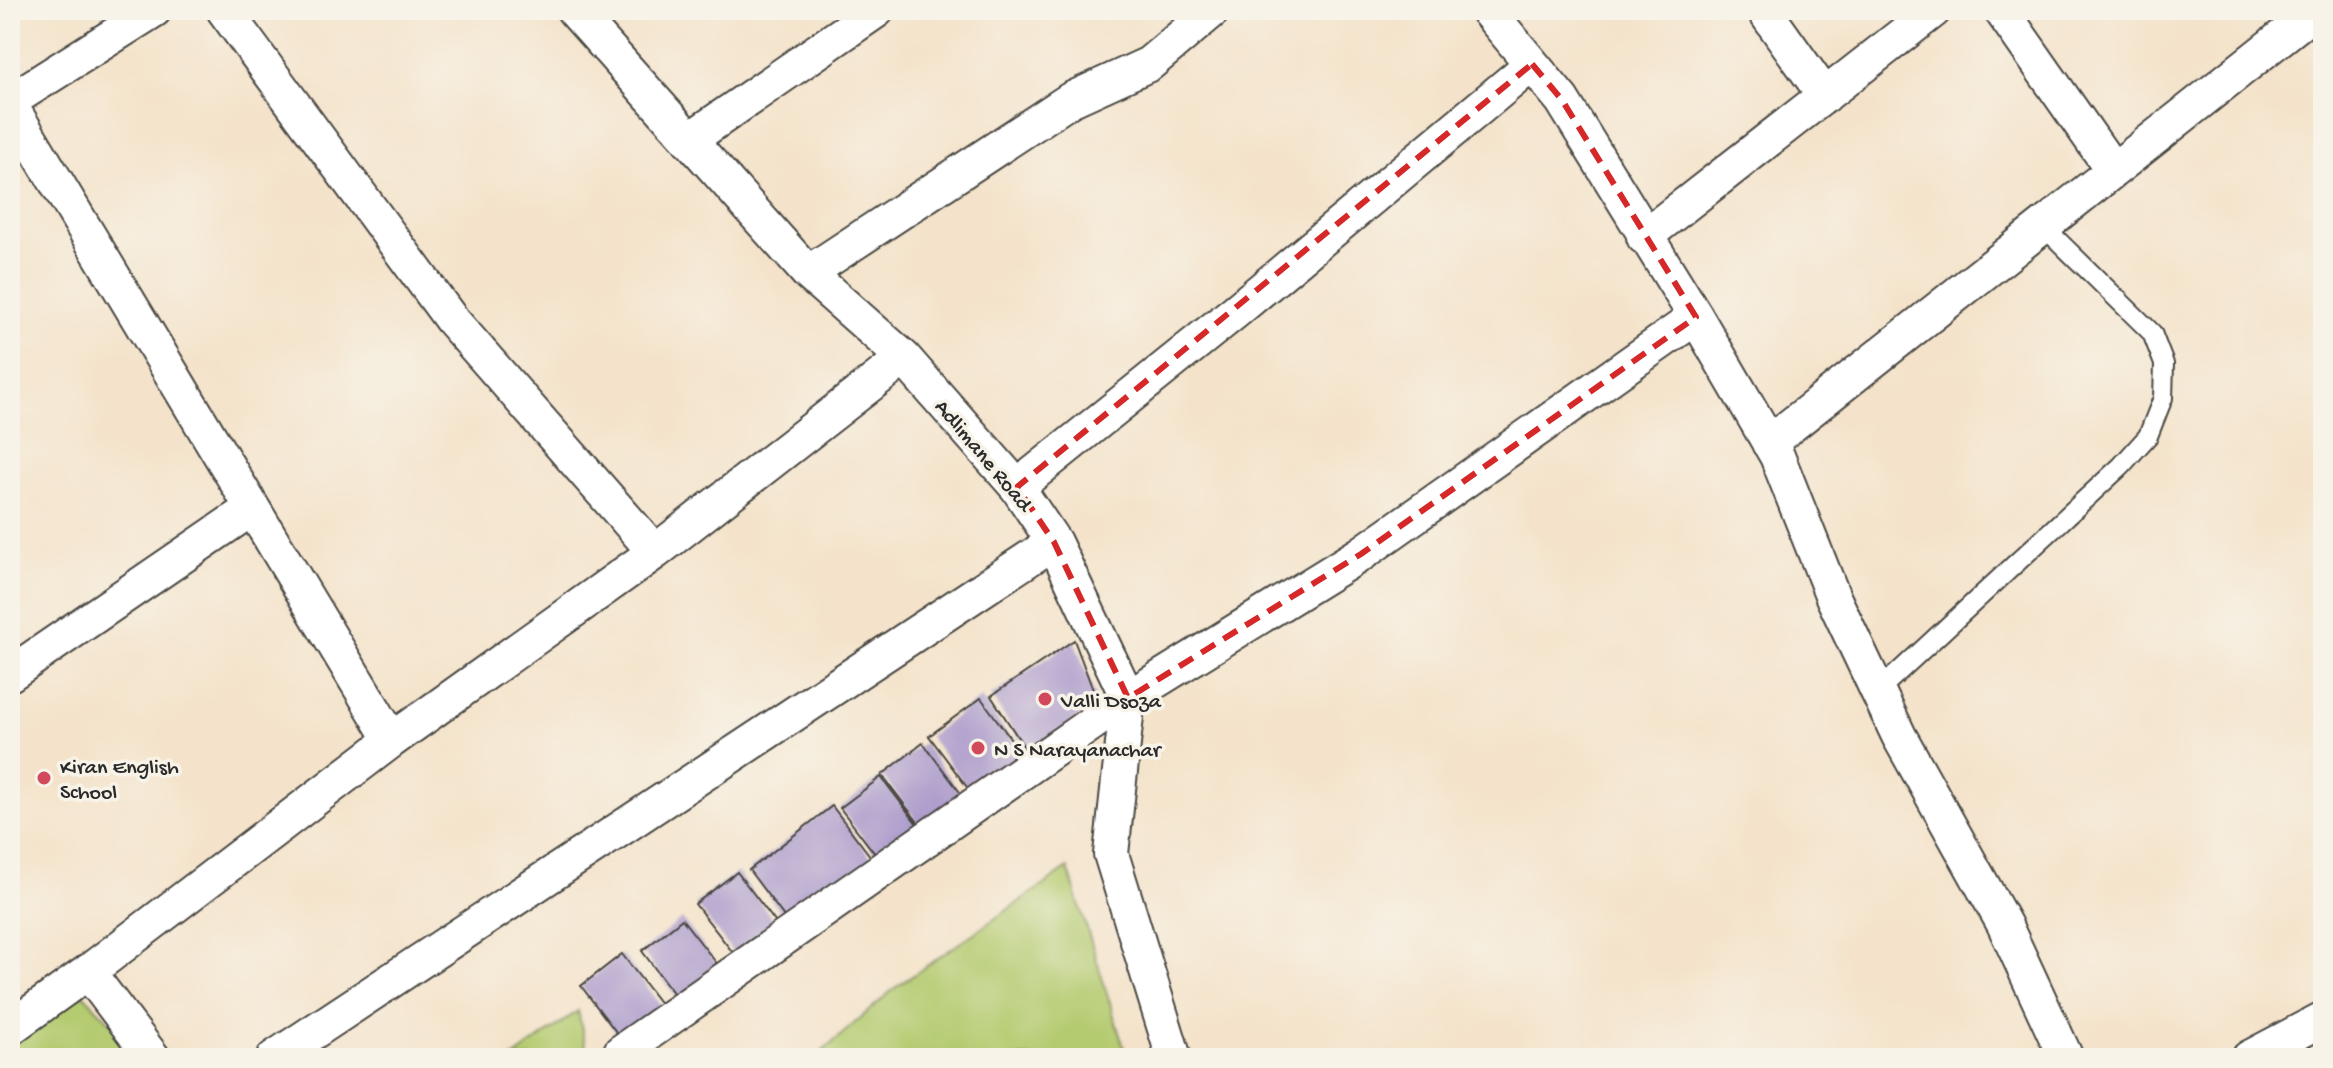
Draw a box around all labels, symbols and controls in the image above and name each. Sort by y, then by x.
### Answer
street label: Adlimane Road [927,395,1038,520]
marker: Valli Dsoza [1036,690,1054,708]
place label: Valli Dsoza [1060,690,1162,716]
marker: N S Narayanachar [969,739,987,757]
place label: N S Narayanachar [994,739,1163,765]
place label: Kiran English School [60,756,179,807]
marker: Kiran English School [35,769,53,787]

